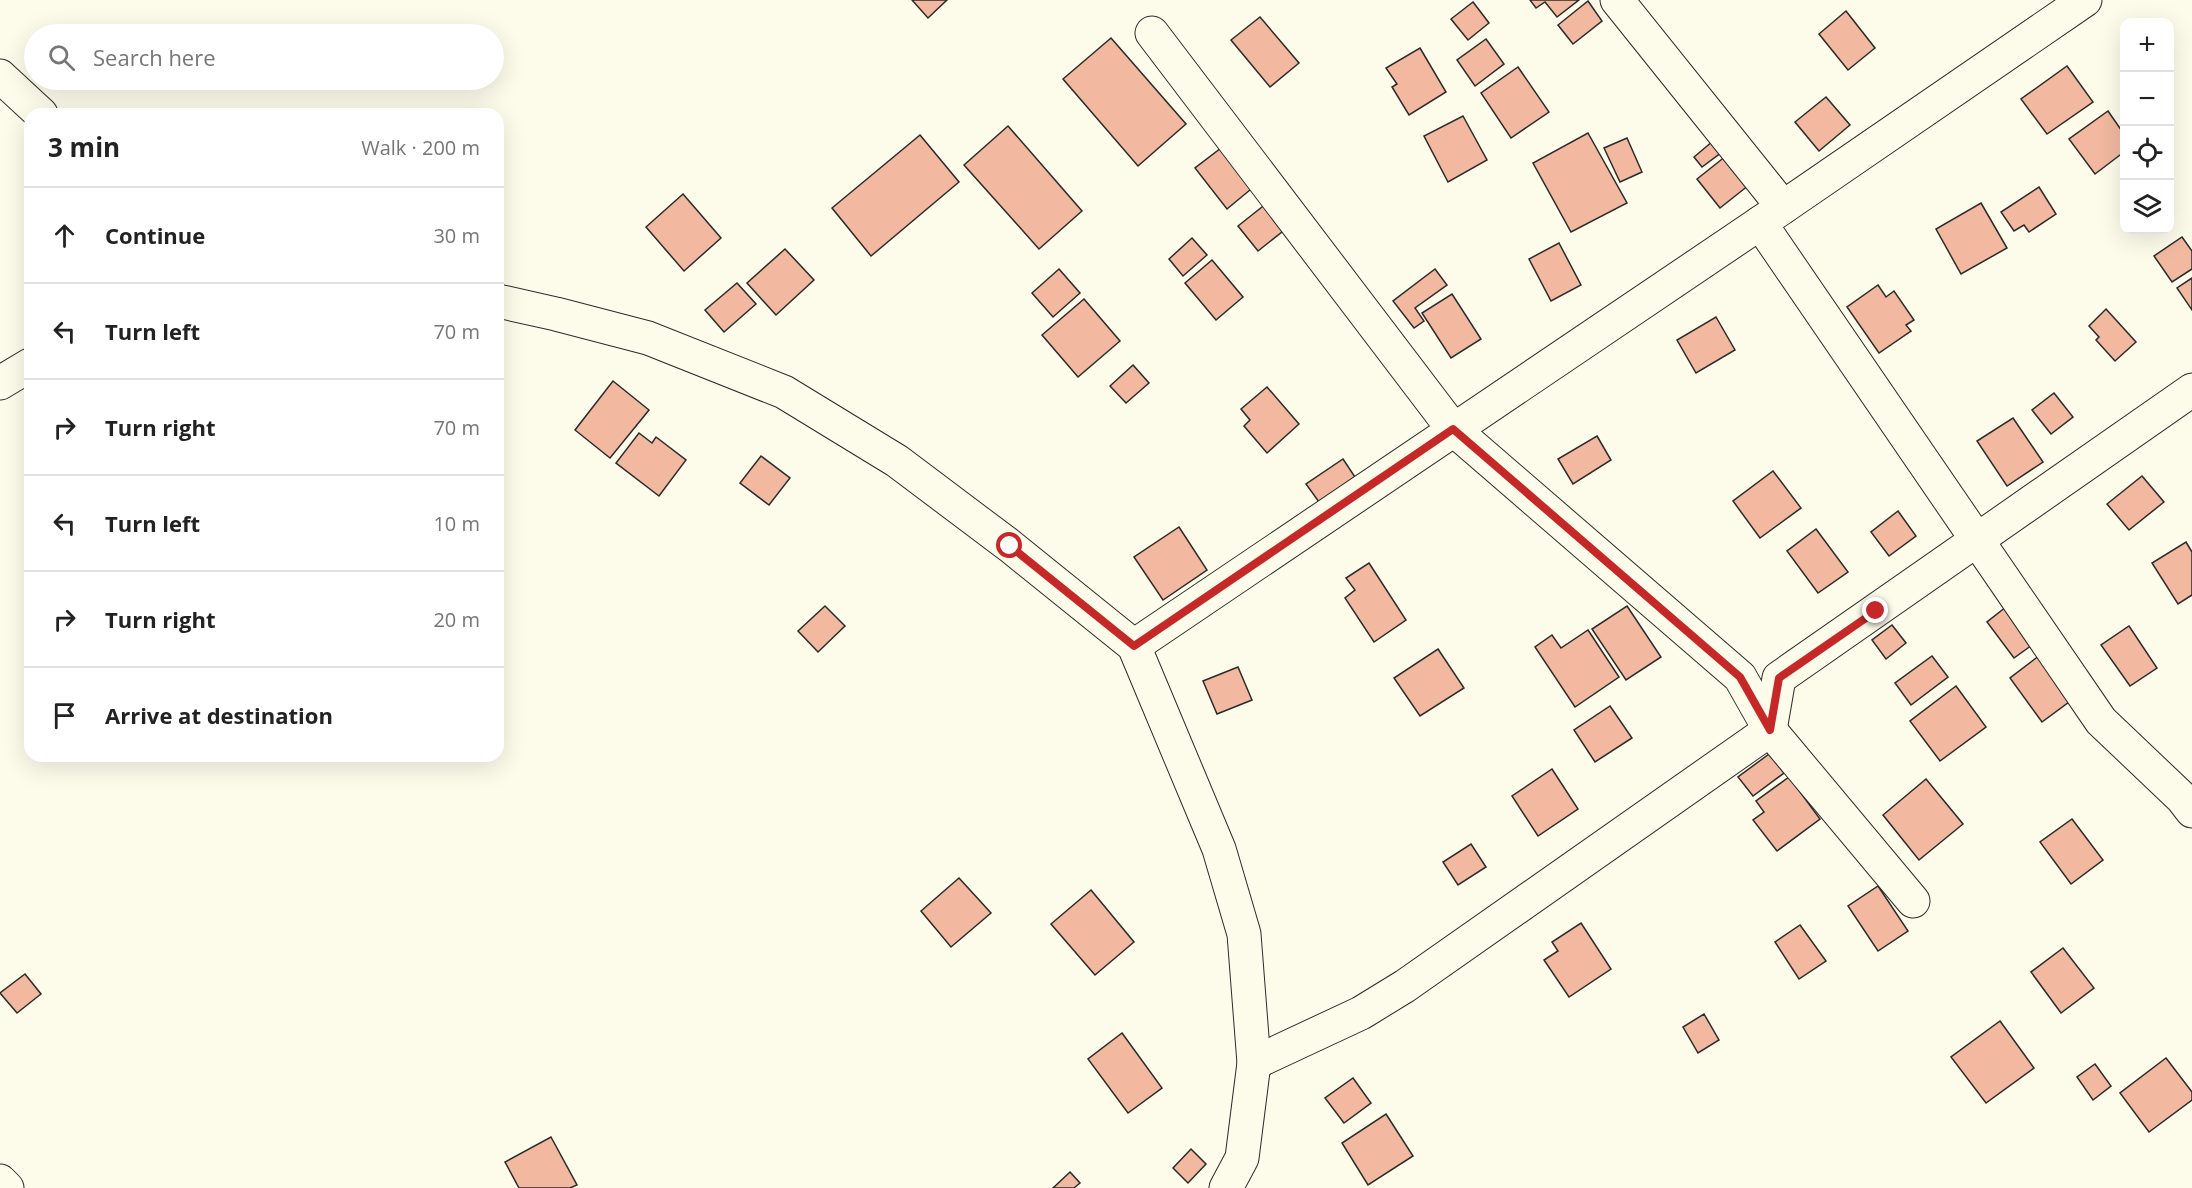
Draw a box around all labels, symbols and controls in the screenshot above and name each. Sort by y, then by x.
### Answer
map controls [2120,18,2174,234]
button: + [2120,18,2174,72]
search box [24,24,504,90]
icon: search [45,41,78,74]
text: Search here [93,42,216,72]
button: − [2120,72,2174,126]
button: locate [2120,126,2174,180]
text: 3 min [48,129,120,165]
text: Walk · 200 m [361,134,480,161]
button: layers [2120,180,2174,234]
icon: ahead [48,219,81,252]
text: Continue [105,220,205,250]
text: 30 m [433,222,480,249]
icon: left [48,315,81,348]
text: Turn left [105,316,200,346]
text: 70 m [433,318,480,345]
icon: right [48,411,81,444]
text: Turn right [105,412,216,442]
text: 70 m [433,414,480,441]
icon: left [48,507,81,540]
text: Turn left [105,508,200,538]
text: 10 m [433,510,480,537]
route start [996,532,1022,558]
route end [1862,597,1888,623]
icon: right [48,603,81,636]
text: Turn right [105,604,216,634]
text: 20 m [433,606,480,633]
icon: arrive [48,699,81,732]
text: Arrive at destination [105,700,333,730]

